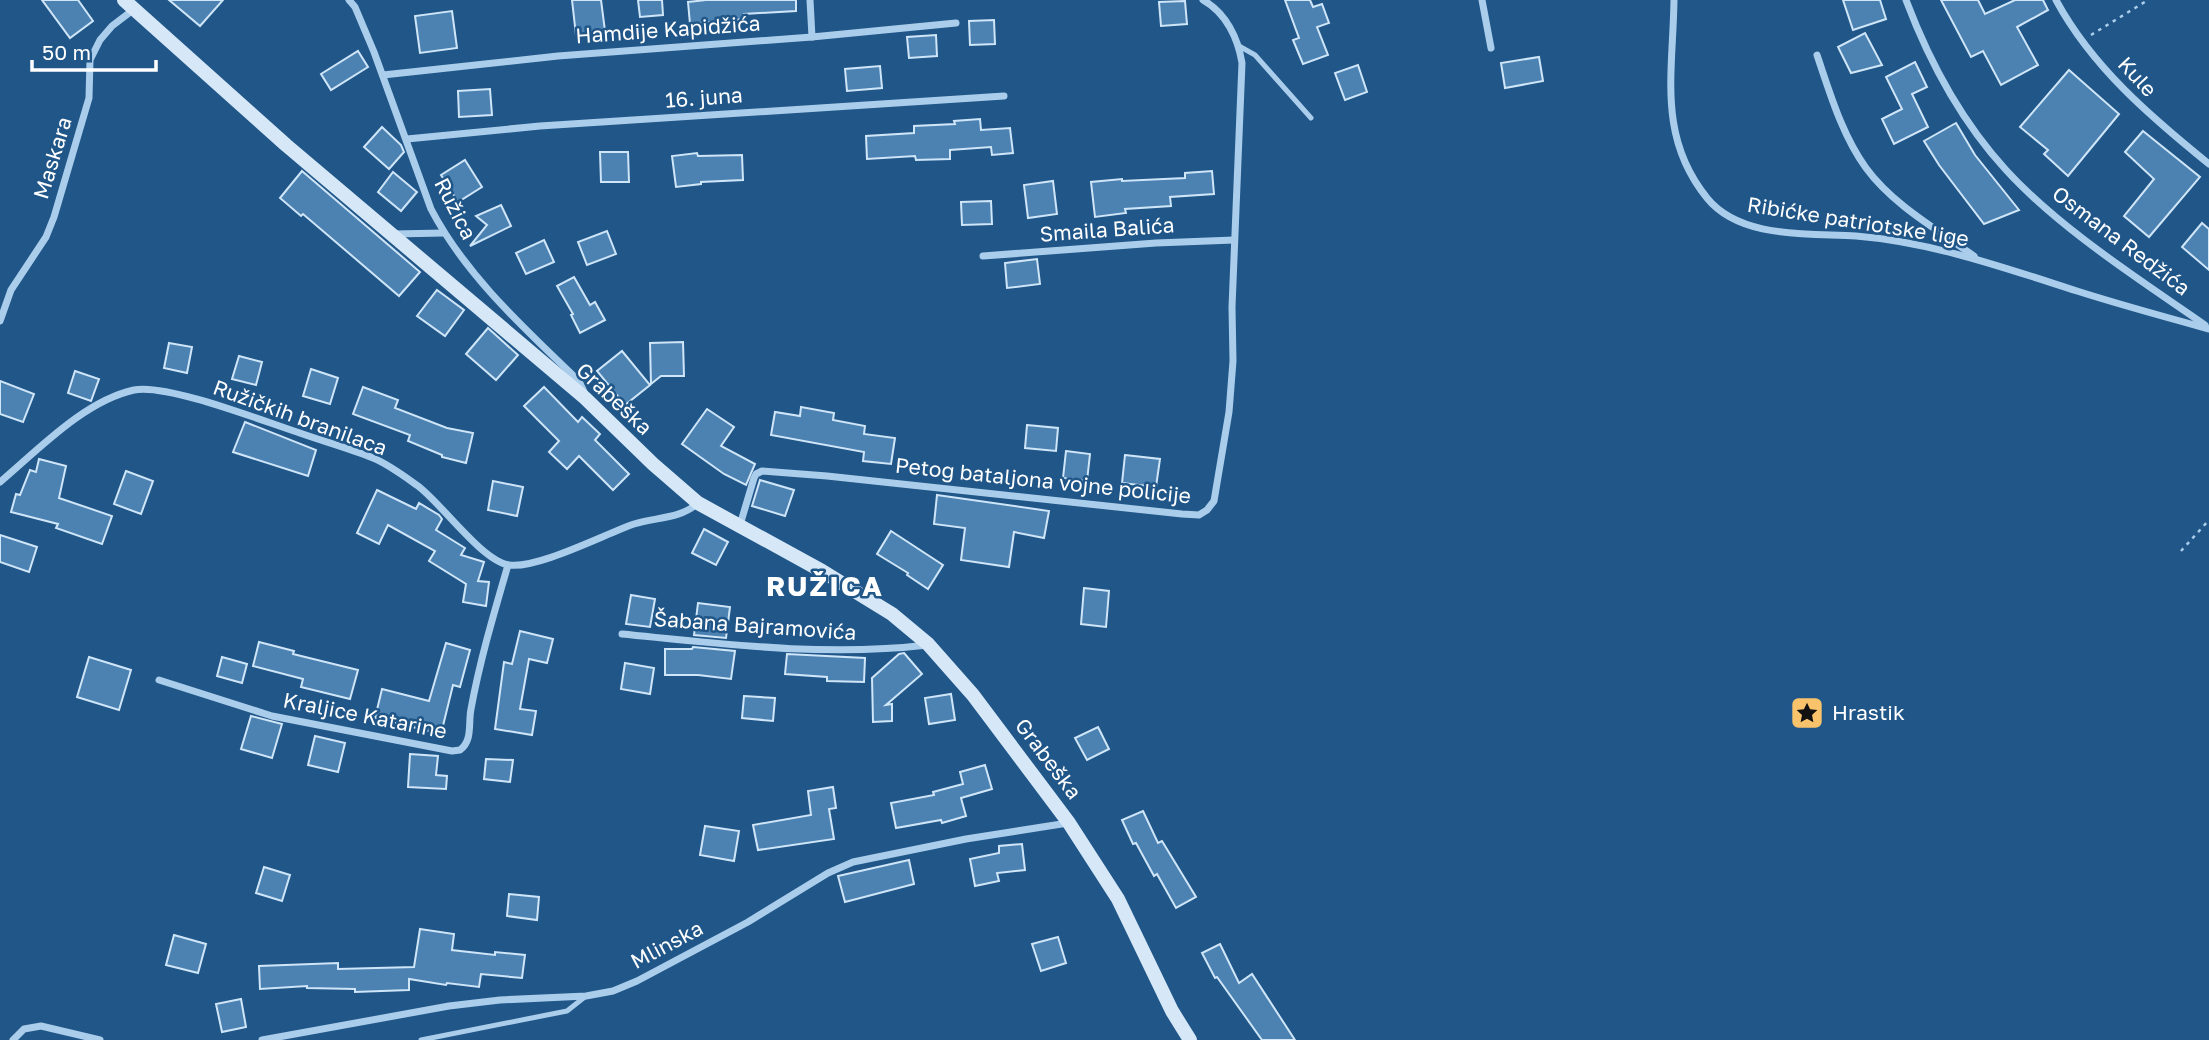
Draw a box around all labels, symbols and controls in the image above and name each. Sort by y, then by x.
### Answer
street label: Hamdije Kapidžića [575,10,761,48]
scale bar [32,28,156,72]
text: 50 m [42,39,91,65]
street label: Kule [2113,51,2163,102]
street label: 16. juna [664,81,744,113]
street label: Maskara [27,114,77,202]
street label: Ružica [429,173,483,244]
street label: Osmana Redžića [2048,180,2196,301]
street label: Ribićke patriotske lige [1745,191,1971,251]
street label: Smaila Balića [1039,211,1175,247]
street label: Grabeška [571,357,658,440]
street label: Ružičkih branilaca [210,374,391,461]
street label: Petog bataljona vojne policije [894,452,1192,508]
district label: RUŽICA [766,569,884,602]
street label: Šabana Bajramovića [653,605,857,645]
street label: Kraljice Katarine [281,686,449,744]
place icon: Hrastik [1788,694,1826,732]
place label: Hrastik [1832,699,1905,725]
street label: Grabeška [1010,713,1088,804]
street label: Mlinska [626,914,707,974]

